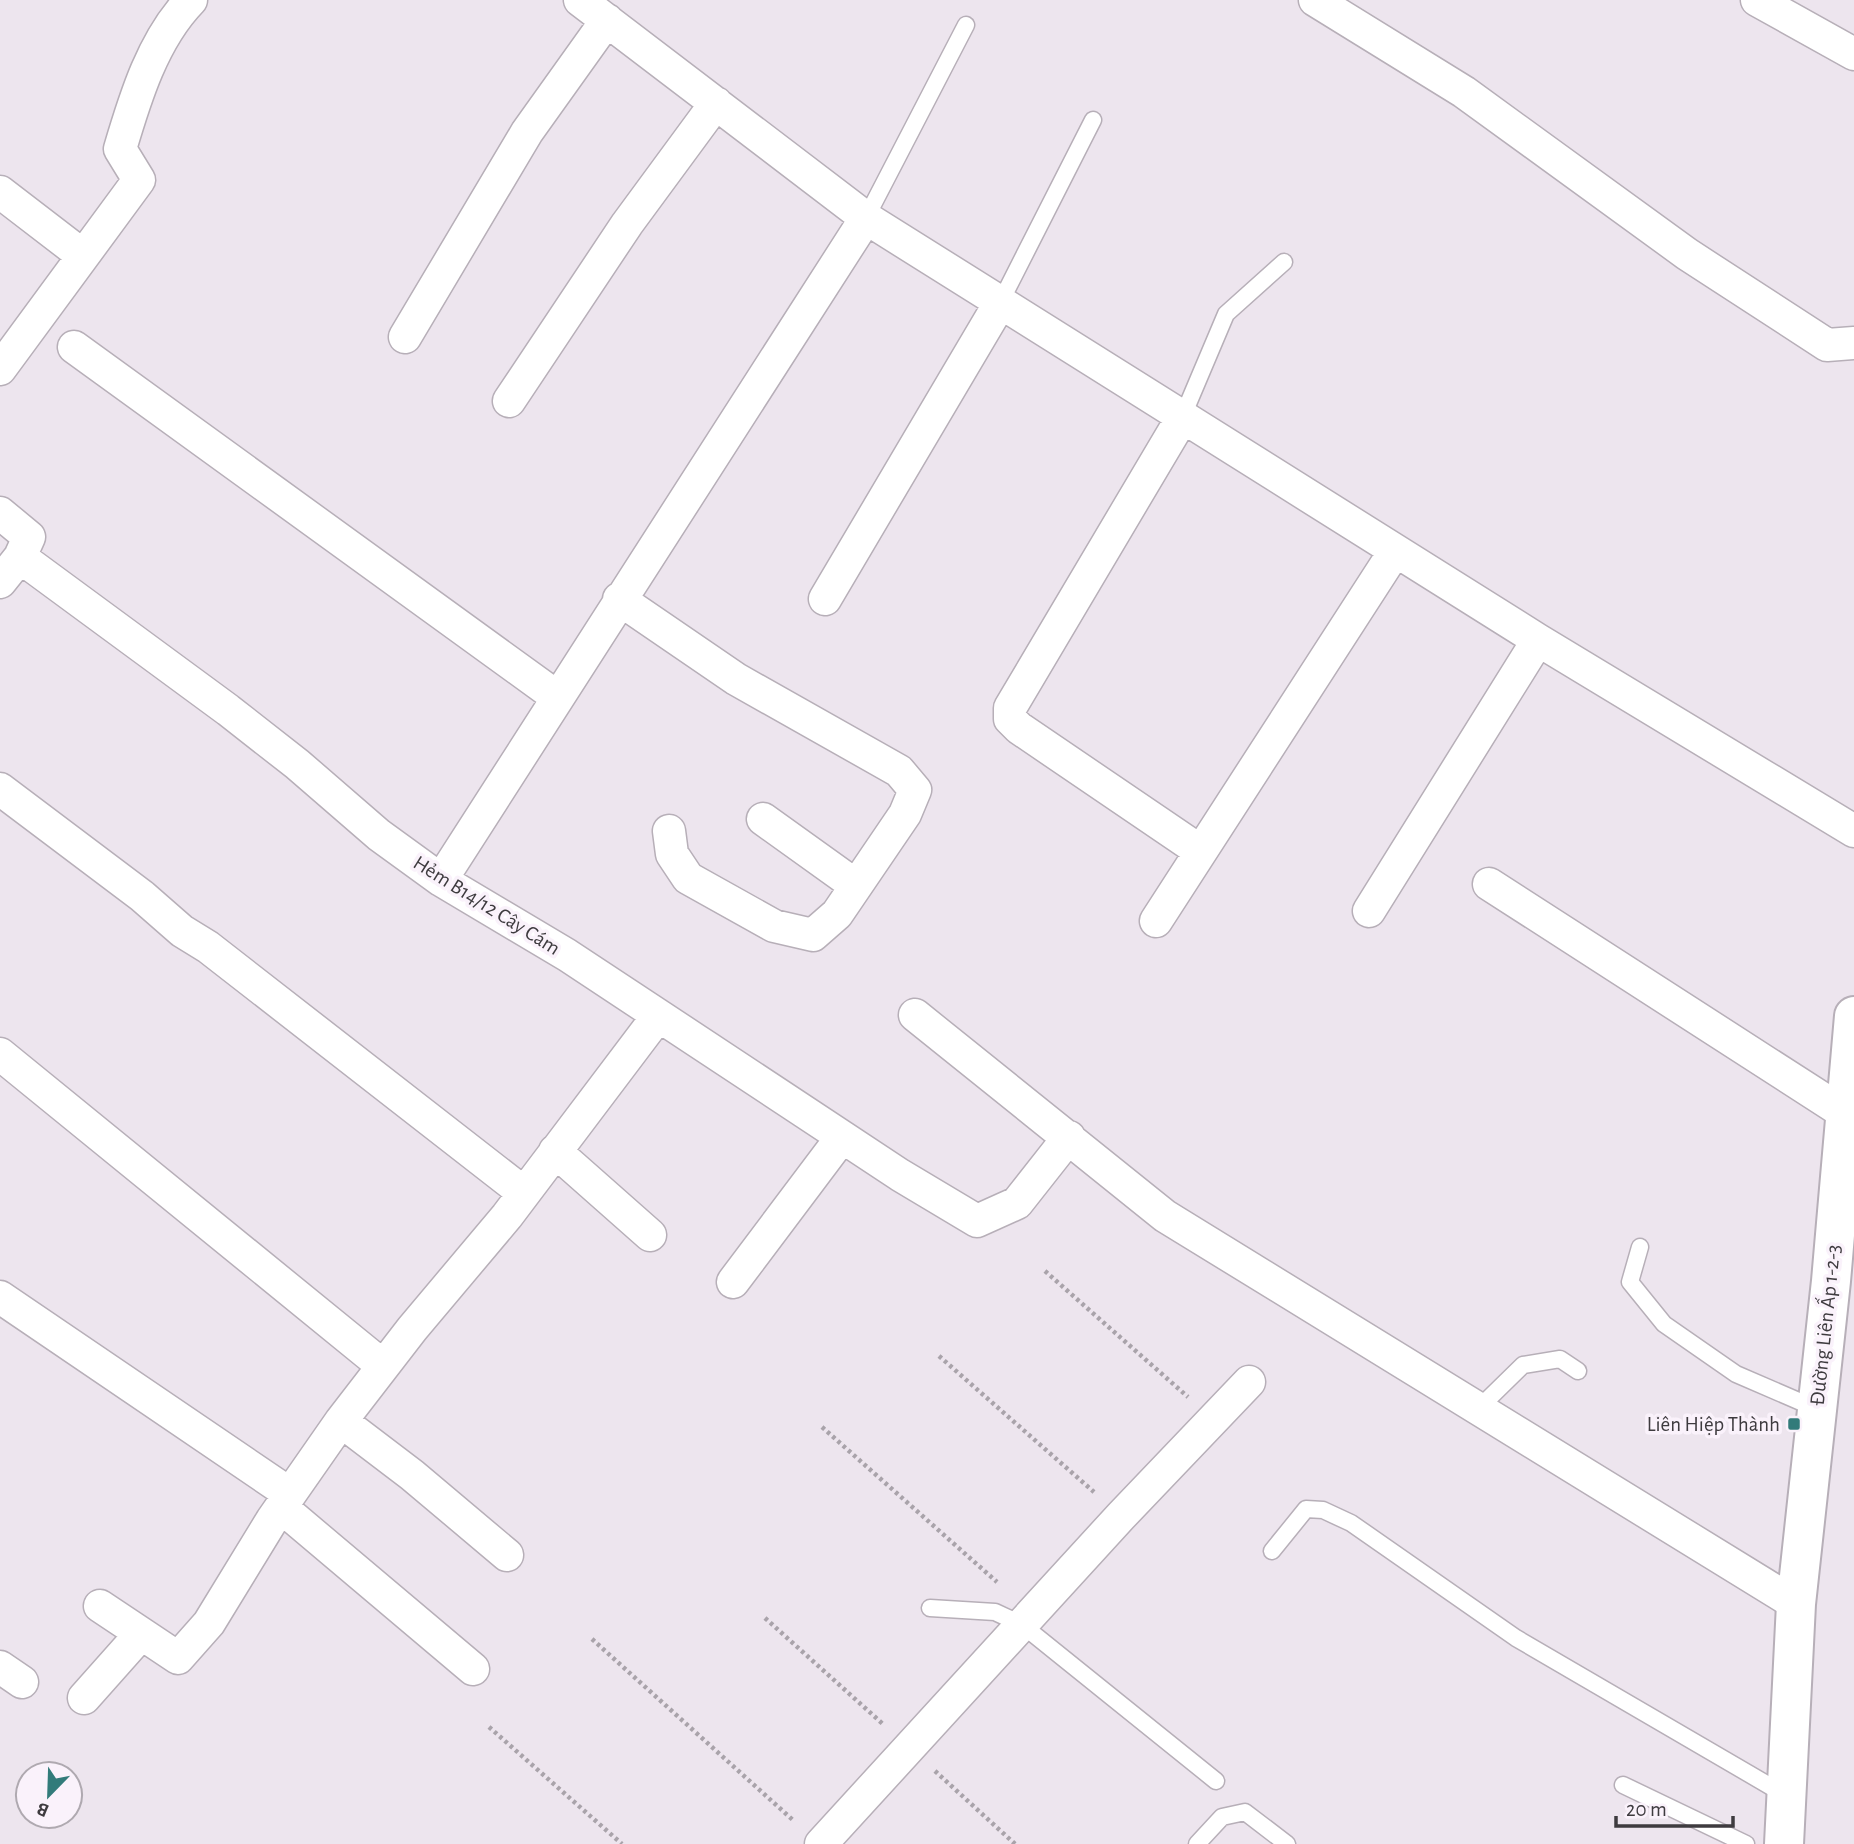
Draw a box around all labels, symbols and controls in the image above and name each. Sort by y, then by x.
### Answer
street label: Hẻm B14/12 Cây Cám [410,852,564,959]
street label: Đường Liên Ấp 1-2-3 [1803,1243,1844,1407]
place label: Liên Hiệp Thành [1647,1414,1780,1435]
marker: Liên Hiệp Thành [1786,1416,1802,1432]
north arrow [14,1760,84,1830]
scale bar [1616,1784,1733,1828]
text: B [34,1798,52,1820]
text: 20 m [1626,1799,1667,1820]

